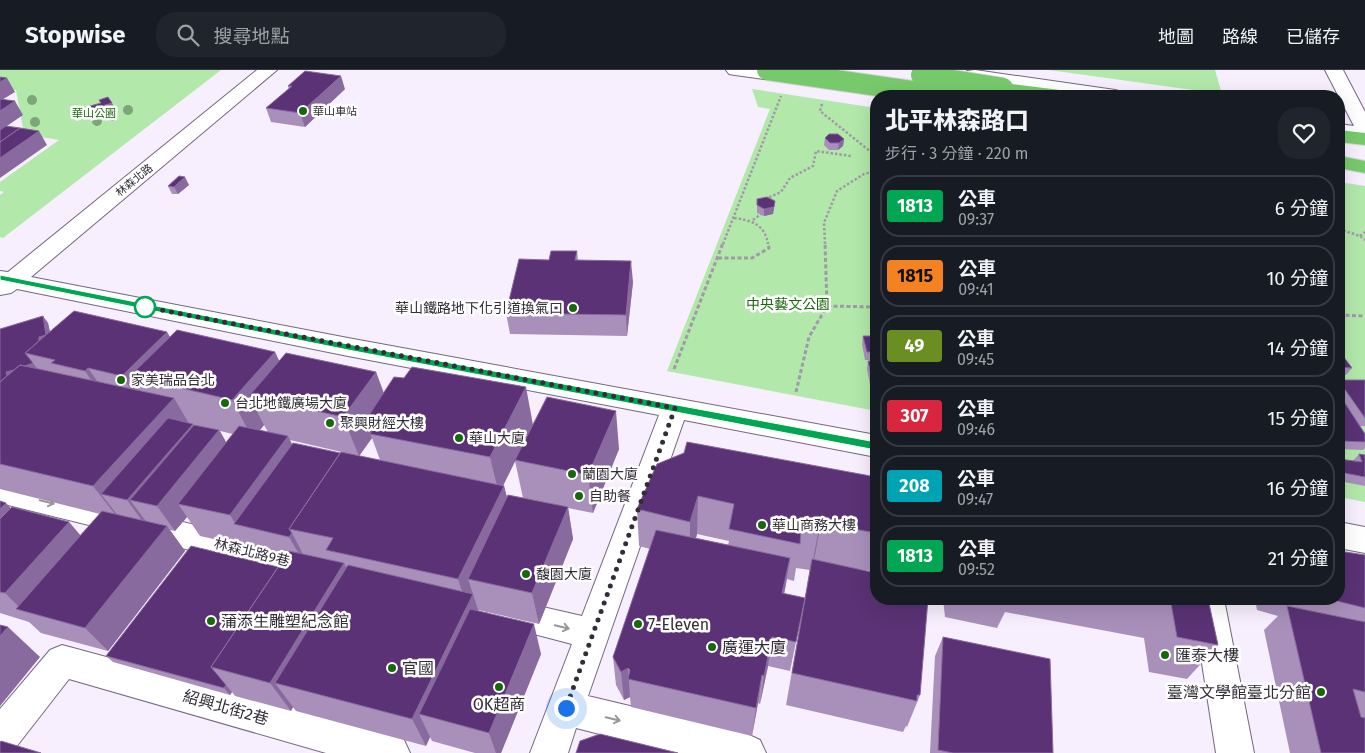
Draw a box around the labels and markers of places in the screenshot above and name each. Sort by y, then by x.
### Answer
marker: 華山車站 [297,105,309,117]
place label: 華山車站 [313,105,357,118]
unlabelled marker [134,296,156,318]
place label: 華山鐵路地下化引道換氣口 [395,300,563,317]
marker: 華山鐵路地下化引道換氣口 [567,302,579,314]
place label: 家美瑞品台北 [131,372,215,389]
marker: 家美瑞品台北 [115,374,127,386]
place label: 台北地鐵廣場大廈 [235,395,347,412]
marker: 台北地鐵廣場大廈 [219,397,231,409]
place label: 聚興財經大樓 [340,415,424,432]
marker: 聚興財經大樓 [324,417,336,429]
place label: 華山大廈 [469,430,525,447]
marker: 華山大廈 [453,432,465,444]
place label: 蘭園大廈 [582,466,638,483]
marker: 蘭園大廈 [566,468,578,480]
place label: 自助餐 [589,488,631,505]
marker: 自助餐 [573,490,585,502]
place label: 華山商務大樓 [772,517,856,534]
marker: 華山商務大樓 [756,519,768,531]
place label: 馥園大廈 [536,566,592,583]
marker: 馥園大廈 [520,568,532,580]
place label: 蒲添生雕塑紀念館 [221,612,349,631]
marker: 蒲添生雕塑紀念館 [205,615,217,627]
place label: 7-Eleven [648,615,709,634]
marker: 7-Eleven [632,618,644,630]
place label: 廣運大廈 [722,638,786,657]
marker: 廣運大廈 [706,641,718,653]
place label: 匯泰大樓 [1175,646,1239,665]
marker: 匯泰大樓 [1159,649,1171,661]
place label: 官國 [402,659,434,678]
marker: 官國 [386,662,398,674]
marker: OK超商 [493,681,505,693]
place label: 臺灣文學館臺北分館 [1167,683,1311,702]
marker: 臺灣文學館臺北分館 [1315,686,1327,698]
place label: OK超商 [473,695,525,714]

